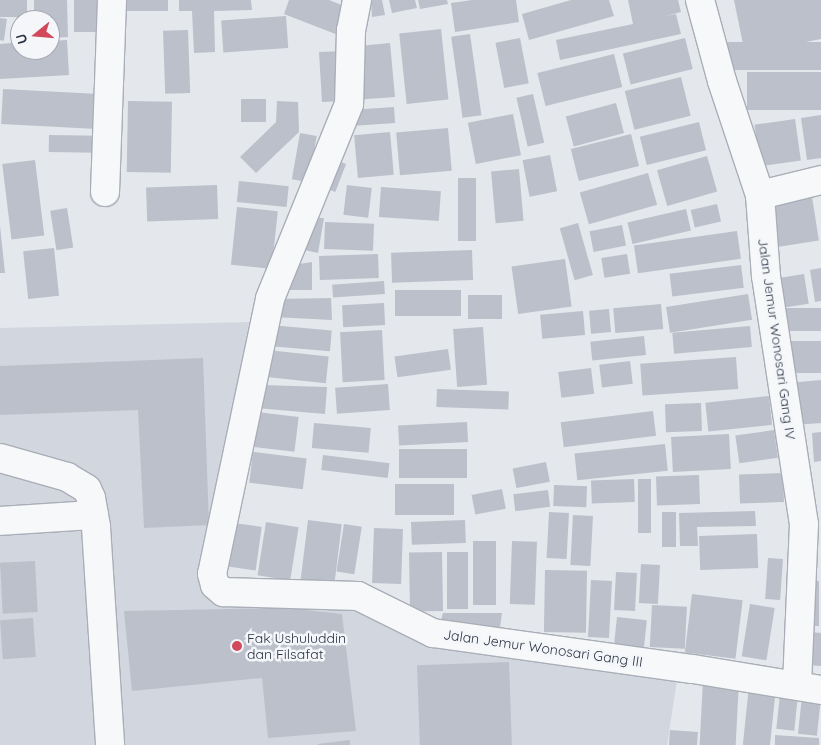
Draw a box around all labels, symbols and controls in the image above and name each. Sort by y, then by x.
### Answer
north arrow [10,10,60,60]
text: U [12,32,32,46]
street label: Jalan Jemur Wonosari Gang IV [755,237,799,441]
street label: Jalan Jemur Wonosari Gang III [442,626,644,670]
place label: Fak Ushuluddin dan Filsafat [247,630,346,662]
marker: Fak Ushuluddin dan Filsafat [231,640,243,652]

